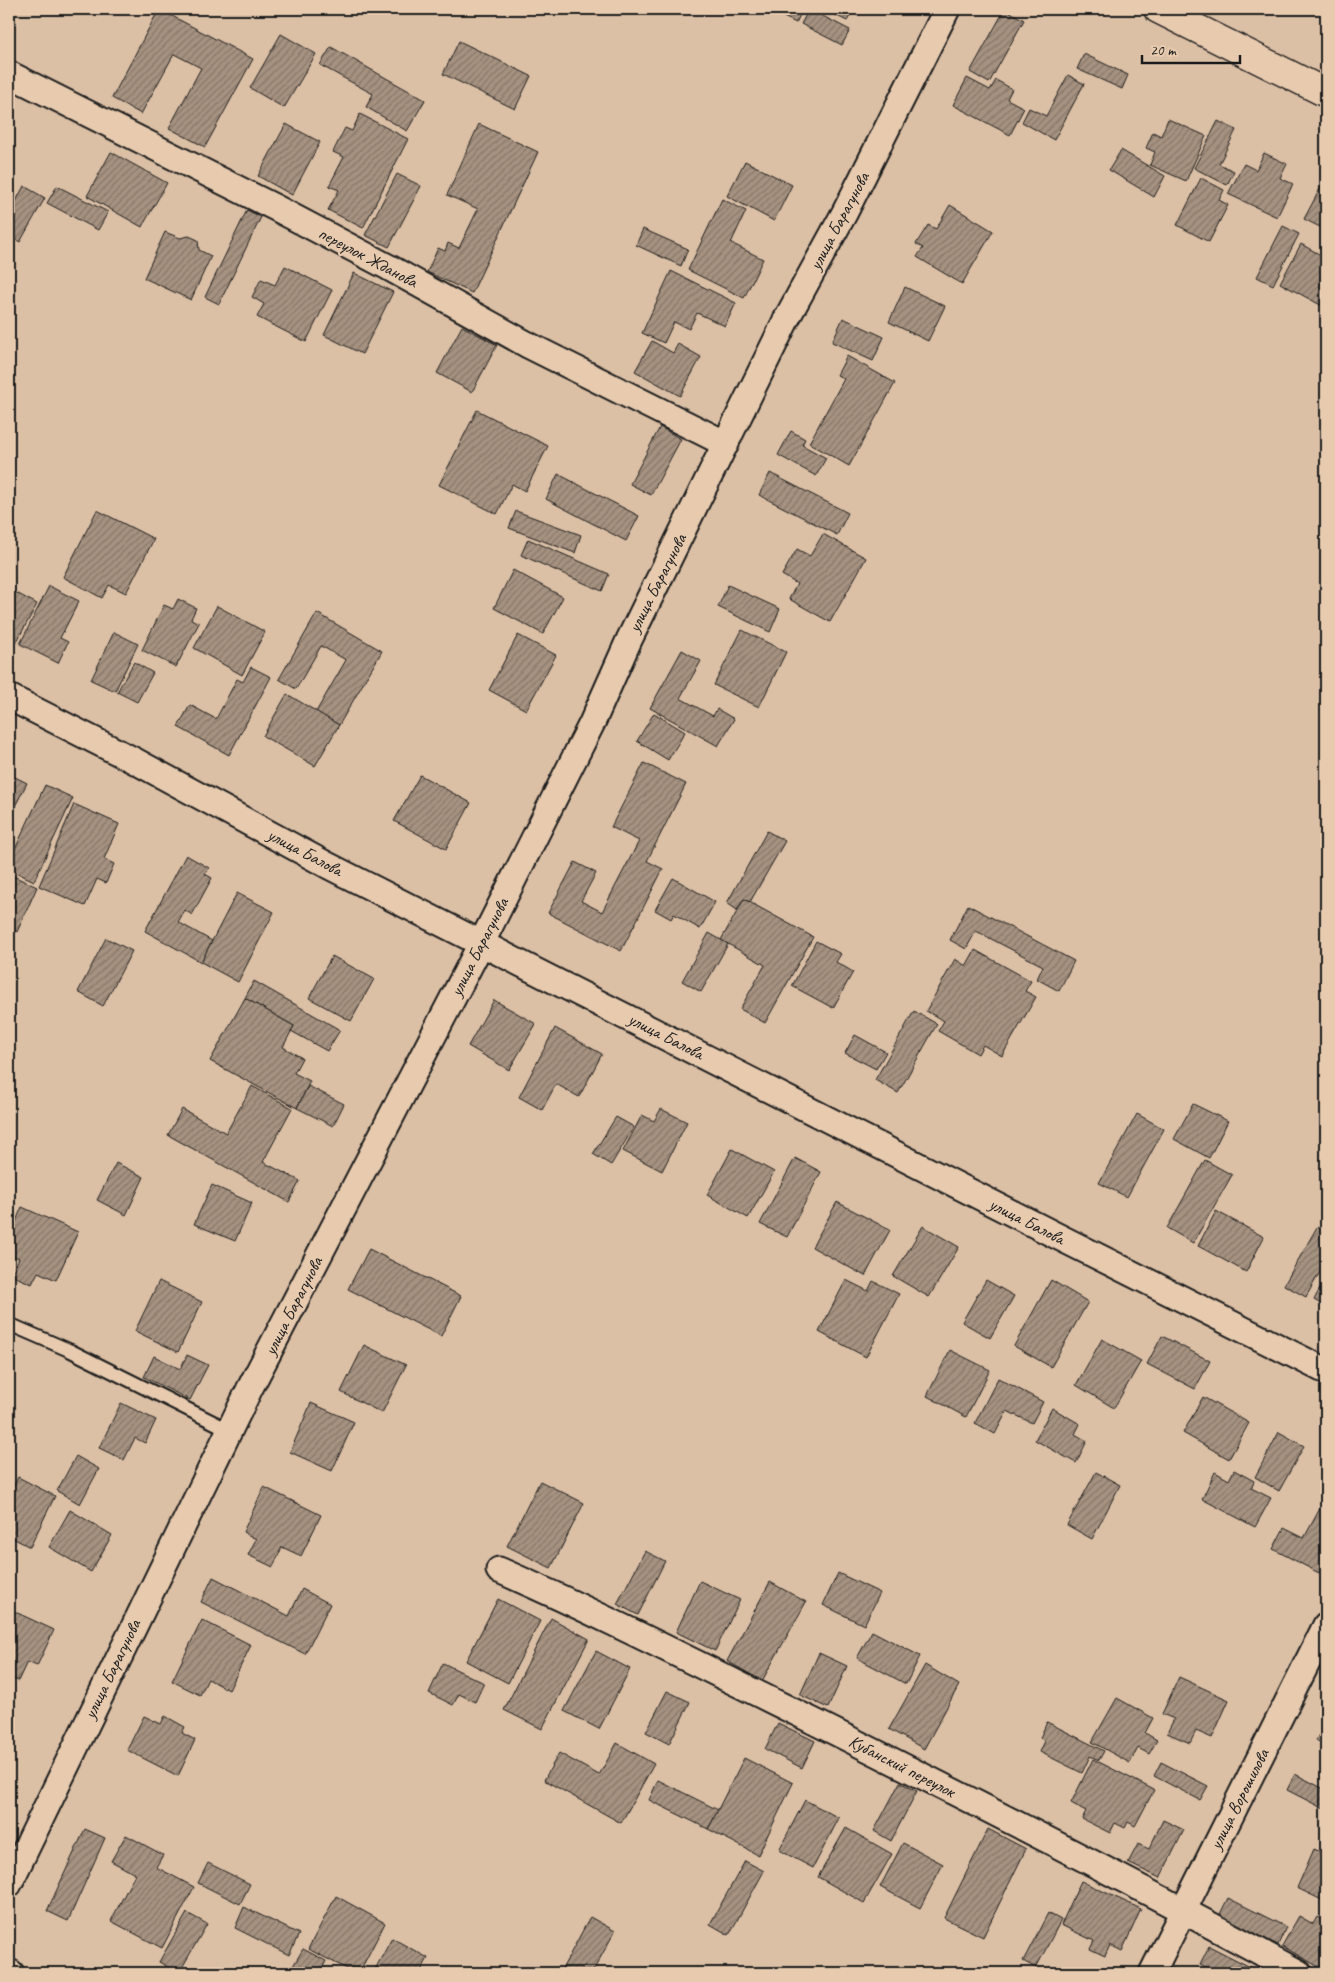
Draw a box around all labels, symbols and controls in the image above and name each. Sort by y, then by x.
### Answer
scale bar [1142,32,1240,64]
text: 20 m [1150,41,1177,60]
street label: улица Барагунова [804,167,875,274]
street label: переулок Жданова [315,222,422,293]
street label: улица Барагунова [622,529,692,637]
street label: улица Балова [263,823,348,882]
street label: улица Барагунова [444,893,514,1001]
street label: улица Балова [624,1007,709,1065]
street label: улица Балова [985,1192,1070,1250]
street label: улица Барагунова [258,1252,328,1360]
street label: улица Барагунова [78,1614,146,1723]
street label: Кубанский переулок [845,1730,961,1803]
street label: улица Ворошилова [1204,1744,1275,1854]

